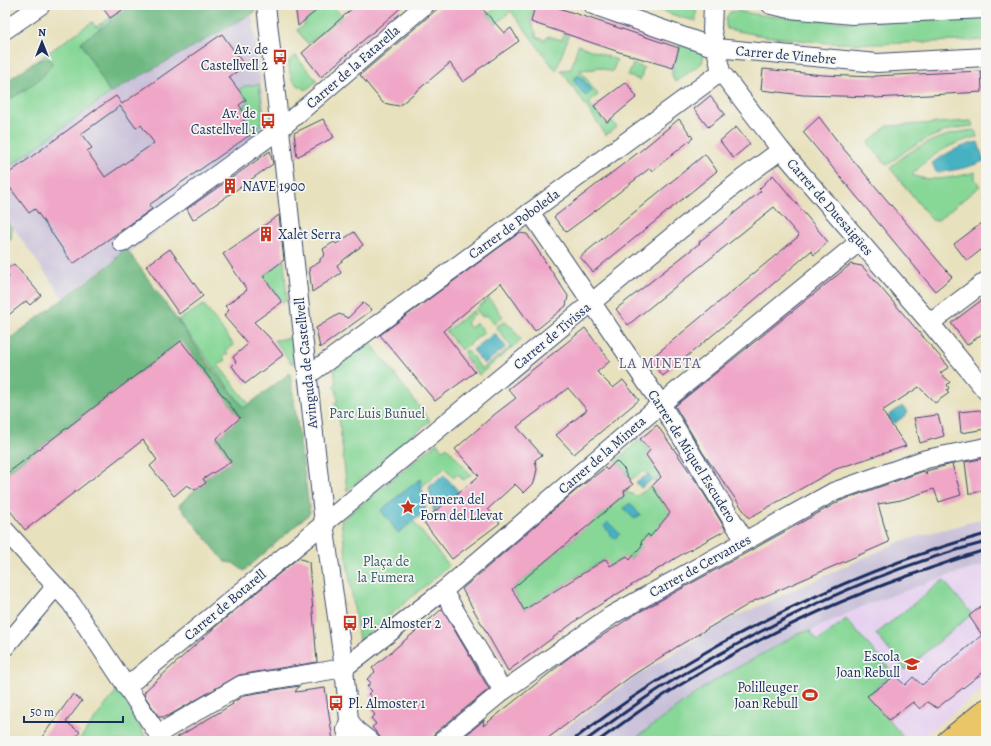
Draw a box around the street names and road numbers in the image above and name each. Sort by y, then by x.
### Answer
street label: Carrer de la Fatarella [302,21,404,113]
street label: Carrer de Vinebre [735,41,837,69]
street label: Carrer de Duesaigües [782,154,878,260]
street label: Carrer de Poboleda [464,184,564,264]
street label: Avinguda de Castellvell [290,296,322,430]
street label: Carrer de Tivissa [509,298,595,374]
street label: Carrer de Miquel Escudero [643,386,741,526]
street label: Carrer de la Mineta [554,411,650,498]
street label: Carrer de Cervantes [646,530,754,602]
street label: Carrer de Botarell [180,565,270,645]

